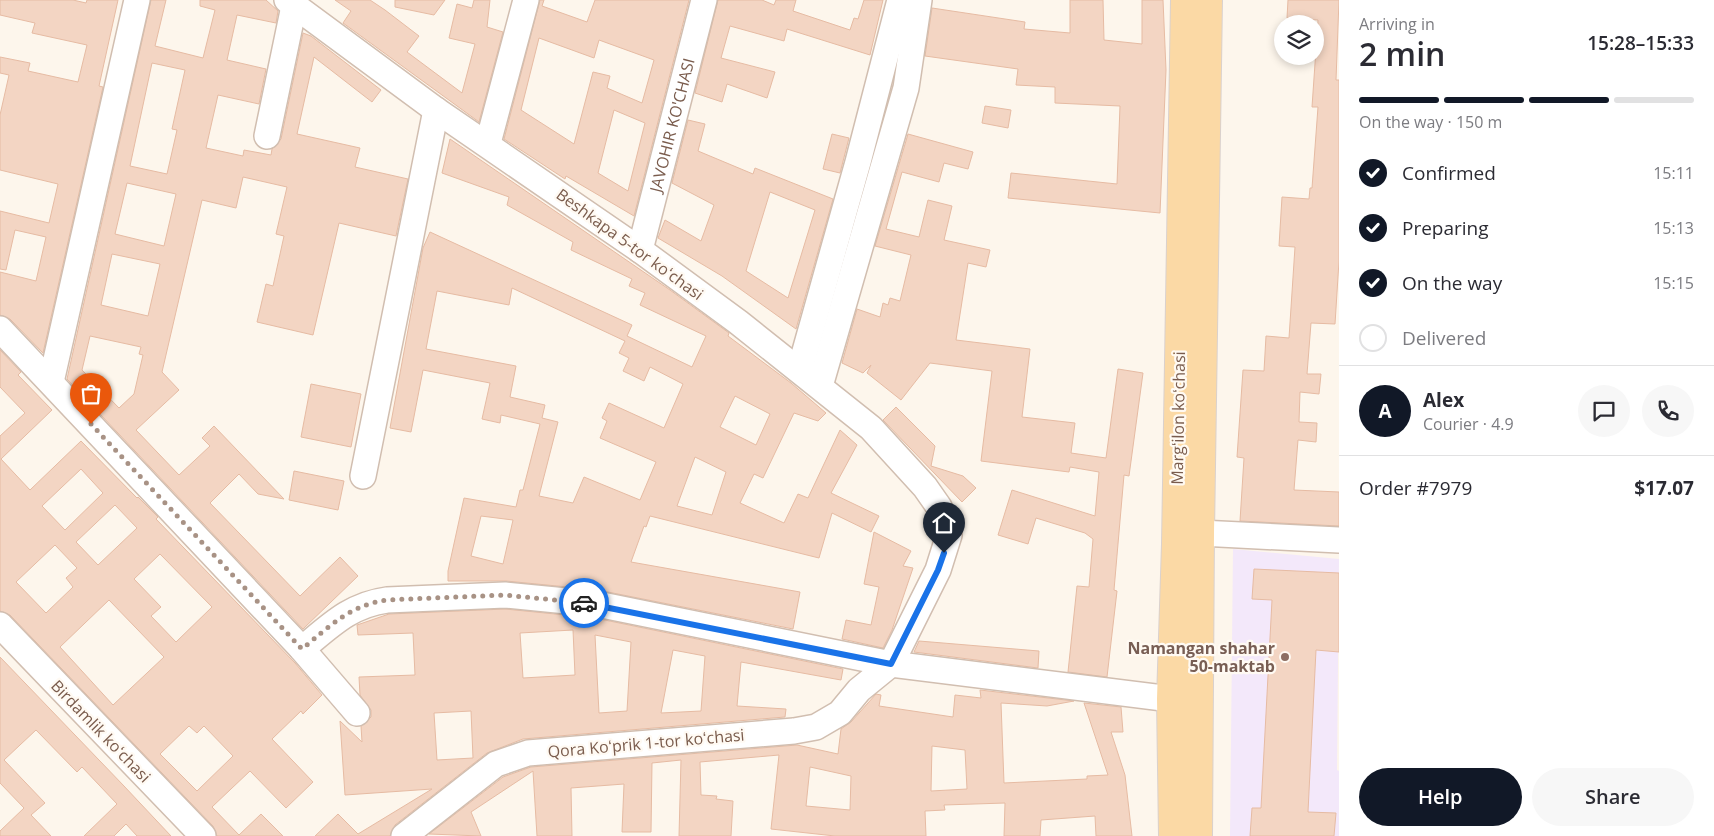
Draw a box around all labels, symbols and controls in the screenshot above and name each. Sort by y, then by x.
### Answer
text: Arriving in [1359,13,1435,35]
map controls [1274,15,1324,65]
button: layers [1274,15,1324,65]
text: 15:28–15:33 [1587,30,1694,56]
text: 2 min [1359,32,1445,75]
street label: JAVOHIR KO'CHASI [644,56,700,196]
text: On the way · 150 m [1359,111,1502,133]
icon: check [1359,159,1387,187]
text: Confirmed [1402,160,1496,186]
text: 15:11 [1653,162,1694,184]
street label: Beshkapa 5-tor koʻchasi [552,183,708,305]
icon: check [1359,214,1387,242]
text: Preparing [1402,215,1489,241]
text: 15:13 [1653,217,1694,239]
icon: check [1359,269,1387,297]
text: On the way [1402,270,1502,296]
text: 15:15 [1653,272,1694,294]
text: Delivered [1402,325,1486,351]
street label: Margʻilon koʻchasi [1166,351,1190,485]
pin [70,373,112,424]
icon: bag [77,380,105,408]
button: chat [1578,385,1630,437]
button: phone [1642,385,1694,437]
text: Alex [1423,387,1464,413]
text: A [1378,398,1392,424]
text: Courier · 4.9 [1423,413,1514,435]
text: Order #7979 [1359,475,1472,501]
text: $17.07 [1634,475,1694,501]
pin [923,502,965,553]
icon: home [930,509,958,537]
courier [559,578,609,628]
icon: car [570,589,598,617]
place label: Namangan shahar 50-maktab [1127,637,1275,677]
marker: Namangan shahar 50-maktab [1279,651,1291,663]
street label: Birdamlik koʻchasi [46,675,156,787]
street label: Qora Koʻprik 1-tor koʻchasi [547,723,745,763]
button: Help [1359,768,1522,826]
button: Share [1532,768,1694,826]

